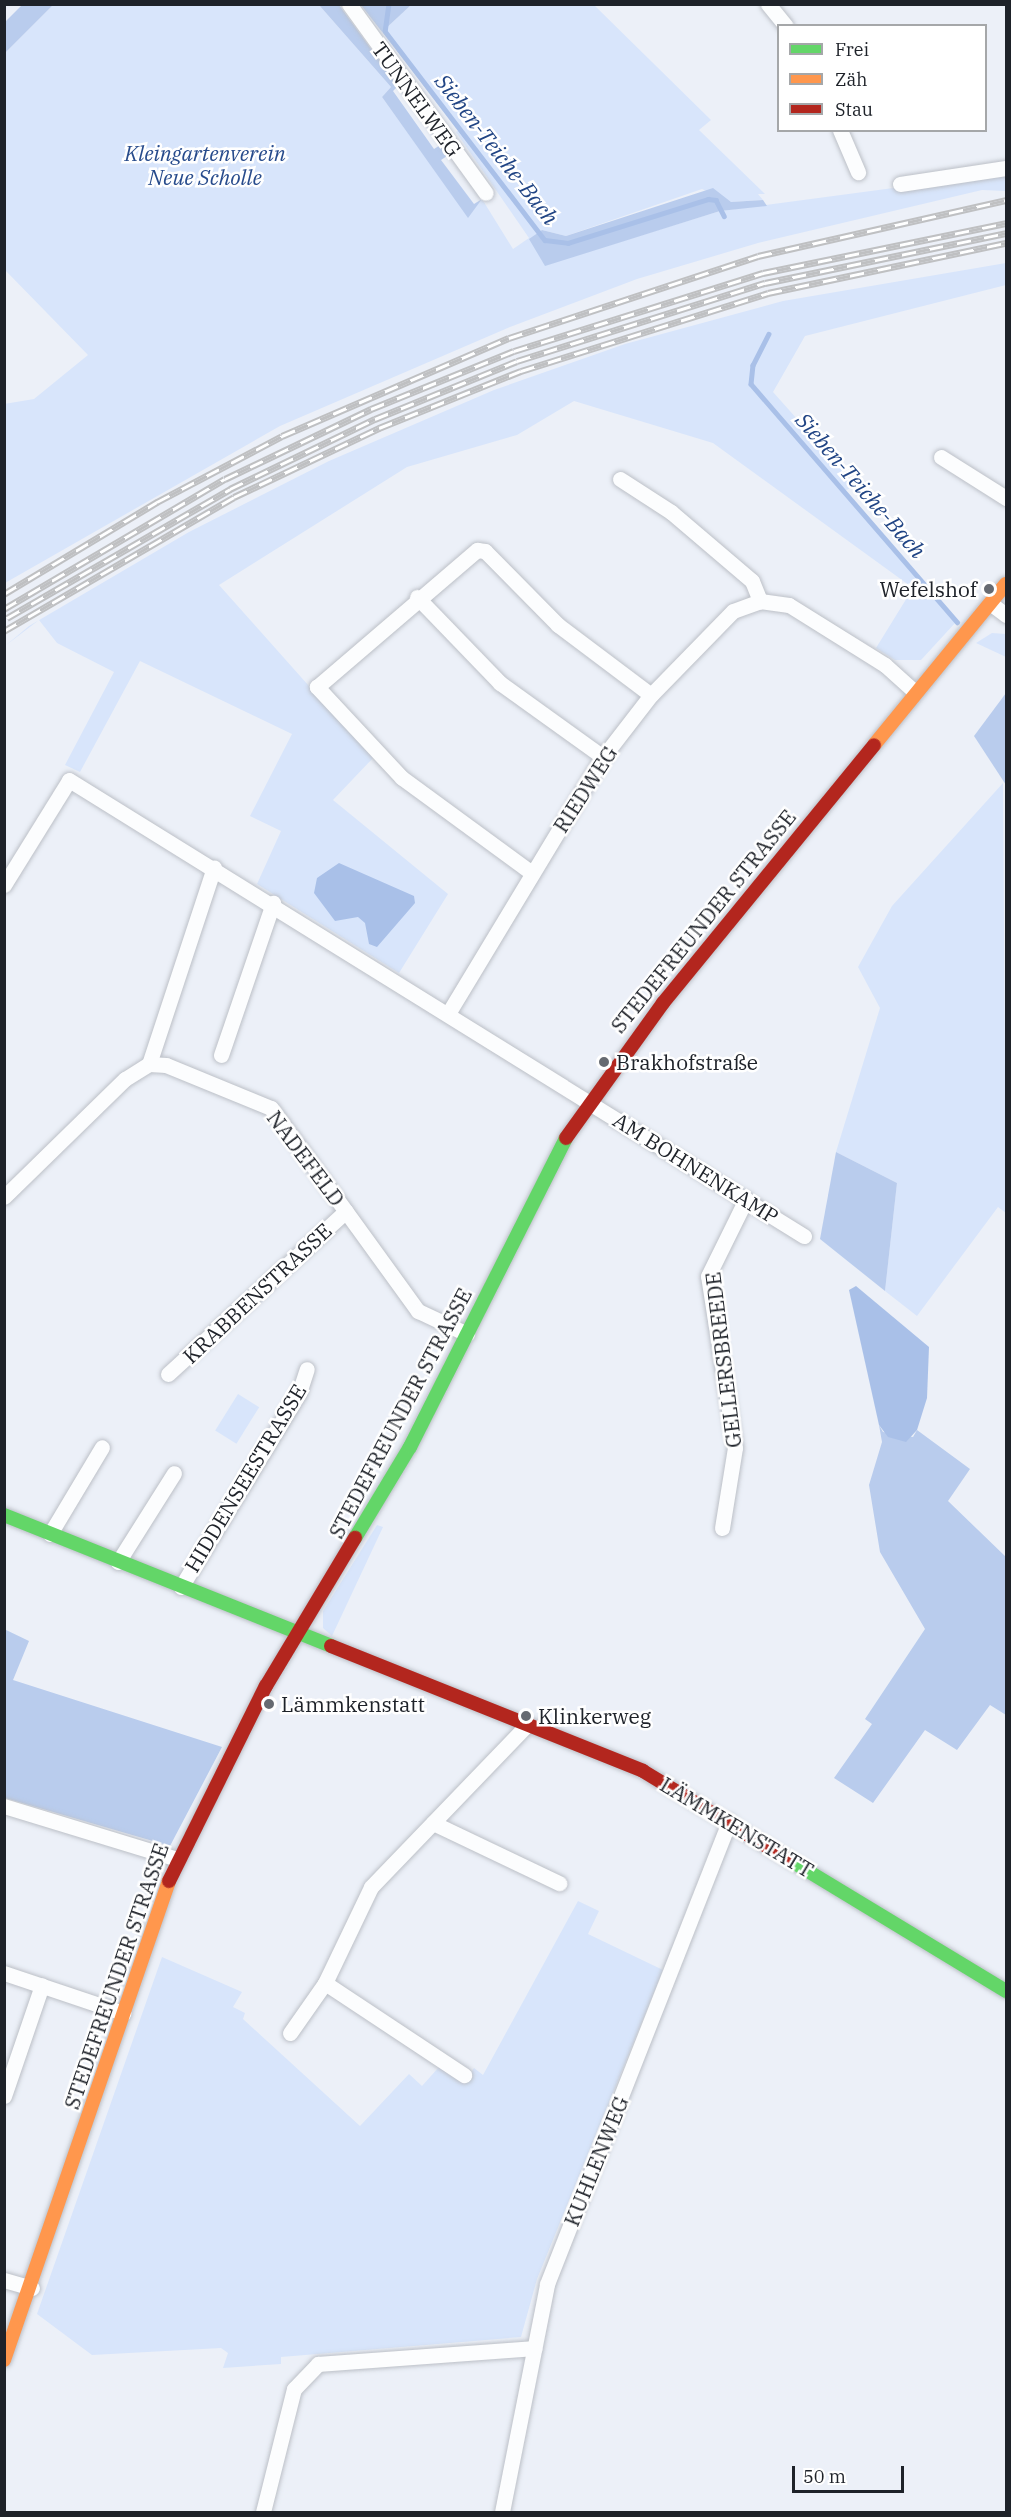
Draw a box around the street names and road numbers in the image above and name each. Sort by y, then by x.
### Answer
street label: TUNNELWEG [367,37,467,161]
street label: RIEDWEG [548,741,622,837]
street label: STEDEFREUNDER STRASSE [605,804,801,1038]
street label: NADEFELD [262,1105,350,1211]
street label: AM BOHNENKAMP [609,1107,783,1229]
street label: KRABBENSTRASSE [177,1218,337,1368]
street label: GELLERSBREEDE [700,1271,746,1449]
street label: STEDEFREUNDER STRASSE [323,1284,477,1542]
street label: HIDDENSEESTRASSE [179,1379,311,1577]
street label: LÄMMKENSTATT [656,1771,818,1883]
street label: STEDEFREUNDER STRASSE [59,1840,173,2112]
street label: KUHLENWEG [558,2092,634,2230]

